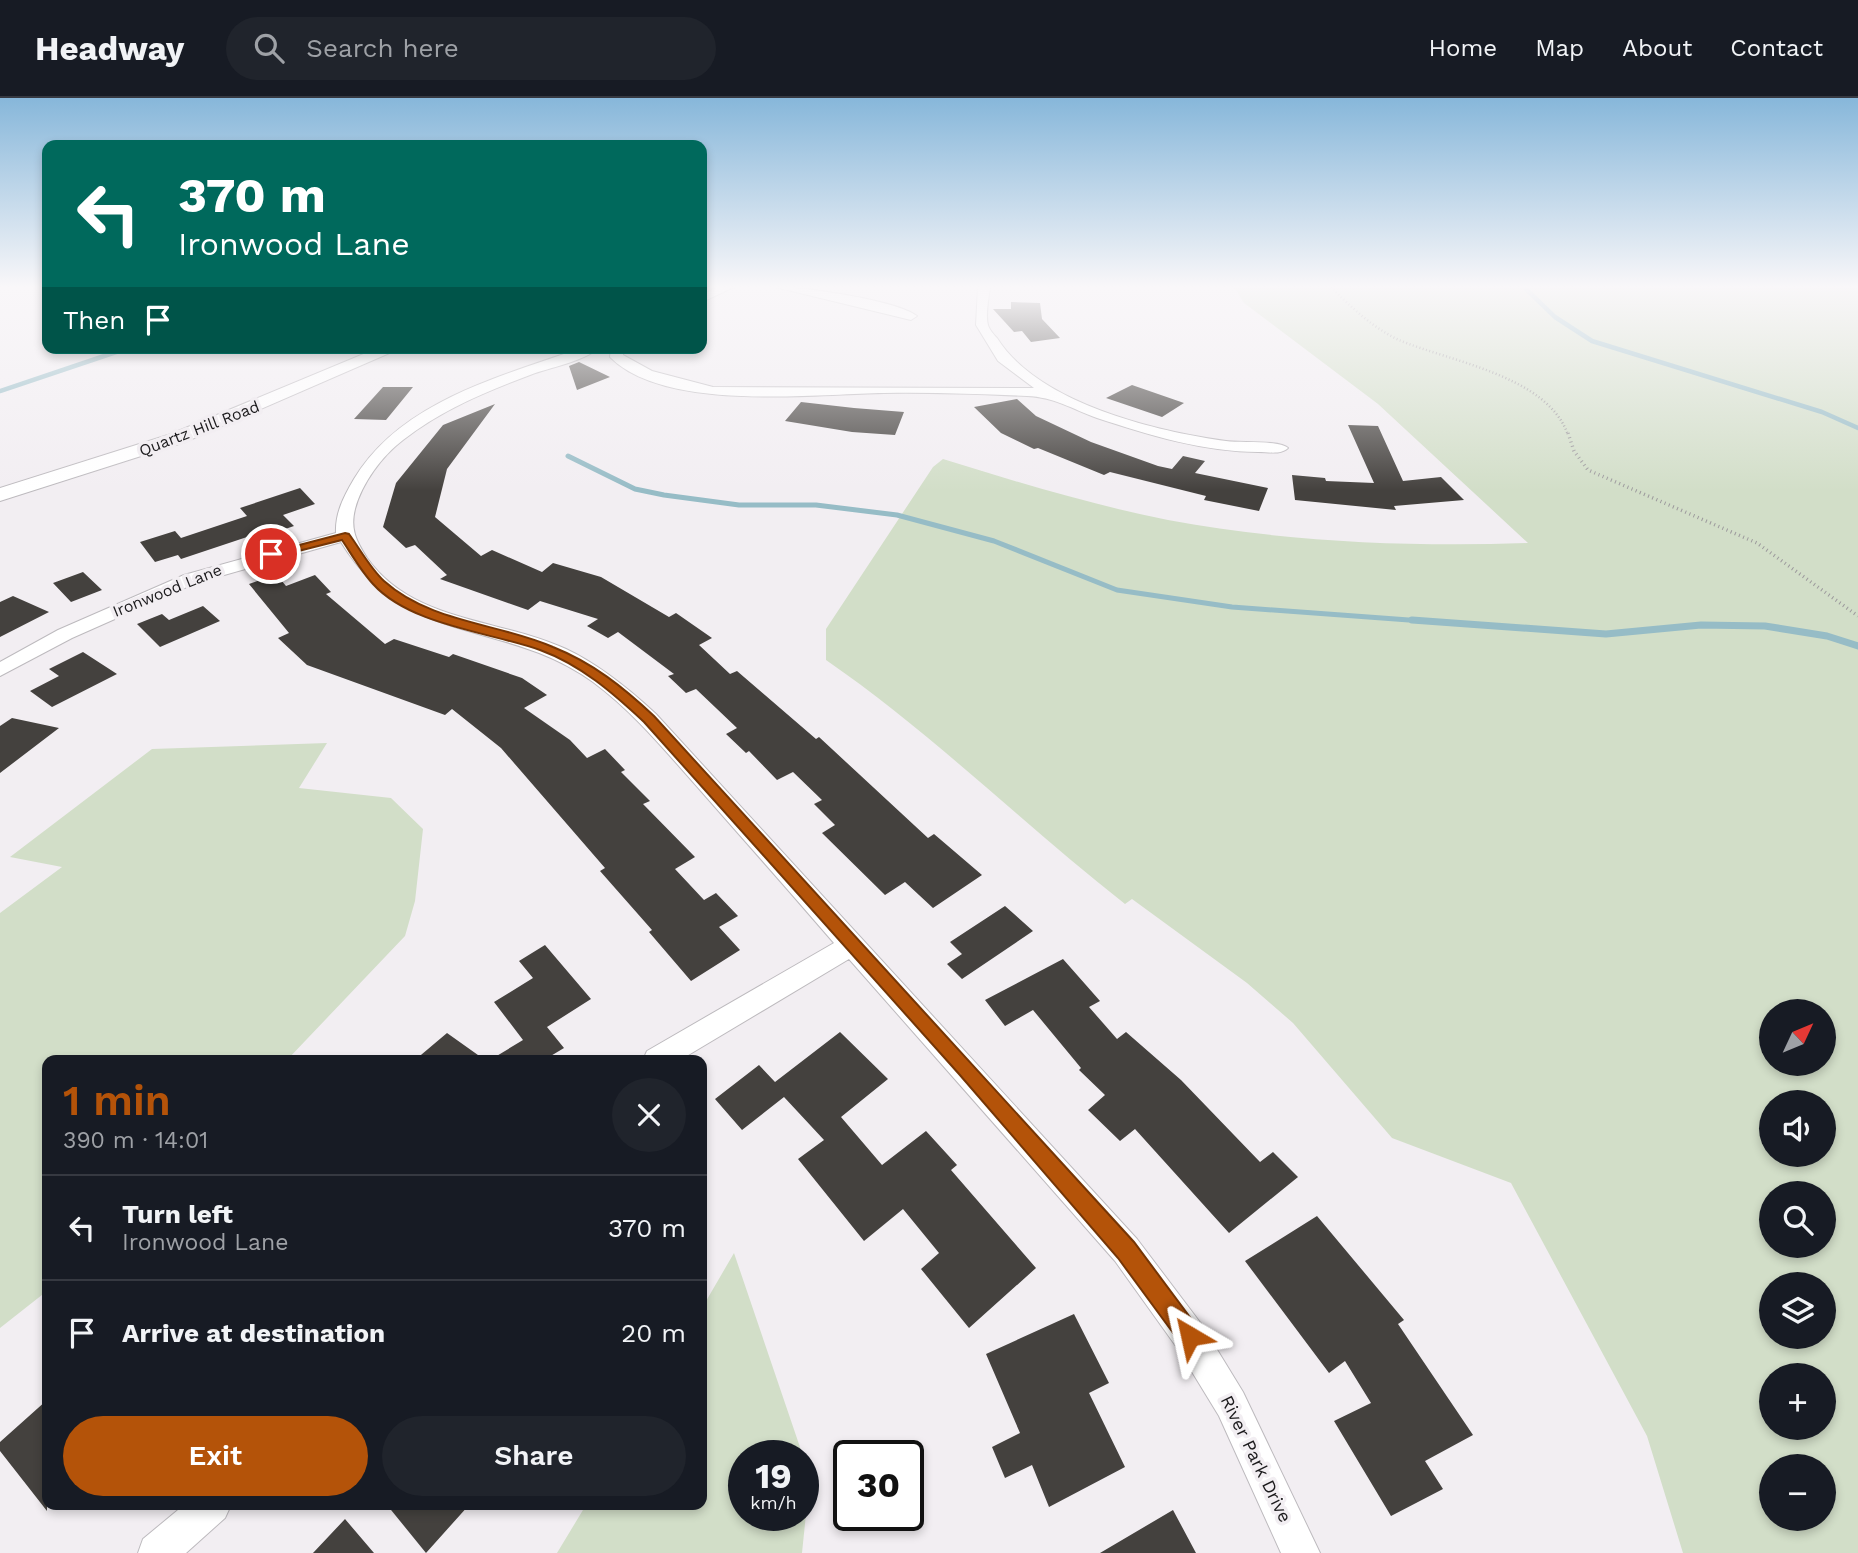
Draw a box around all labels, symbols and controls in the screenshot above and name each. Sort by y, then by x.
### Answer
search box [226,17,716,80]
text: Headway [35,29,184,68]
icon: search [250,29,288,67]
text: Search here [306,33,459,63]
text: Home [1429,34,1497,62]
text: Map [1535,34,1584,62]
text: About [1622,34,1692,62]
text: Contact [1730,34,1823,62]
text: 370 m [178,166,326,224]
icon: left [63,168,154,259]
text: Ironwood Lane [178,225,410,263]
icon: arrive [139,301,177,339]
text: Then [63,305,125,335]
street label: Quartz Hill Road [136,397,262,460]
pin [241,524,301,584]
icon: arrive [252,535,290,573]
street label: Ironwood Lane [110,560,224,621]
north arrow [1759,999,1836,1076]
map controls [1759,999,1836,1531]
text: 1 min [63,1076,171,1125]
button: close [612,1078,686,1152]
button: sound [1759,1090,1836,1167]
text: 390 m · 14:01 [63,1127,208,1154]
button: search [1759,1181,1836,1258]
text: Turn left [122,1199,233,1229]
icon: left [63,1209,101,1247]
text: 370 m [608,1213,686,1243]
text: Ironwood Lane [122,1229,289,1256]
button: layers [1759,1272,1836,1349]
position arrow [1153,1299,1227,1373]
icon: arrive [63,1314,101,1352]
text: Arrive at destination [122,1318,385,1348]
text: 20 m [621,1318,686,1348]
button: + [1759,1363,1836,1440]
street label: River Park Drive [1217,1392,1296,1526]
button: Exit [63,1416,368,1496]
button: Share [382,1416,686,1496]
speed limit sign: 30 [833,1440,924,1531]
button: − [1759,1454,1836,1531]
text: 19 [755,1455,792,1497]
text: km/h [750,1492,797,1513]

